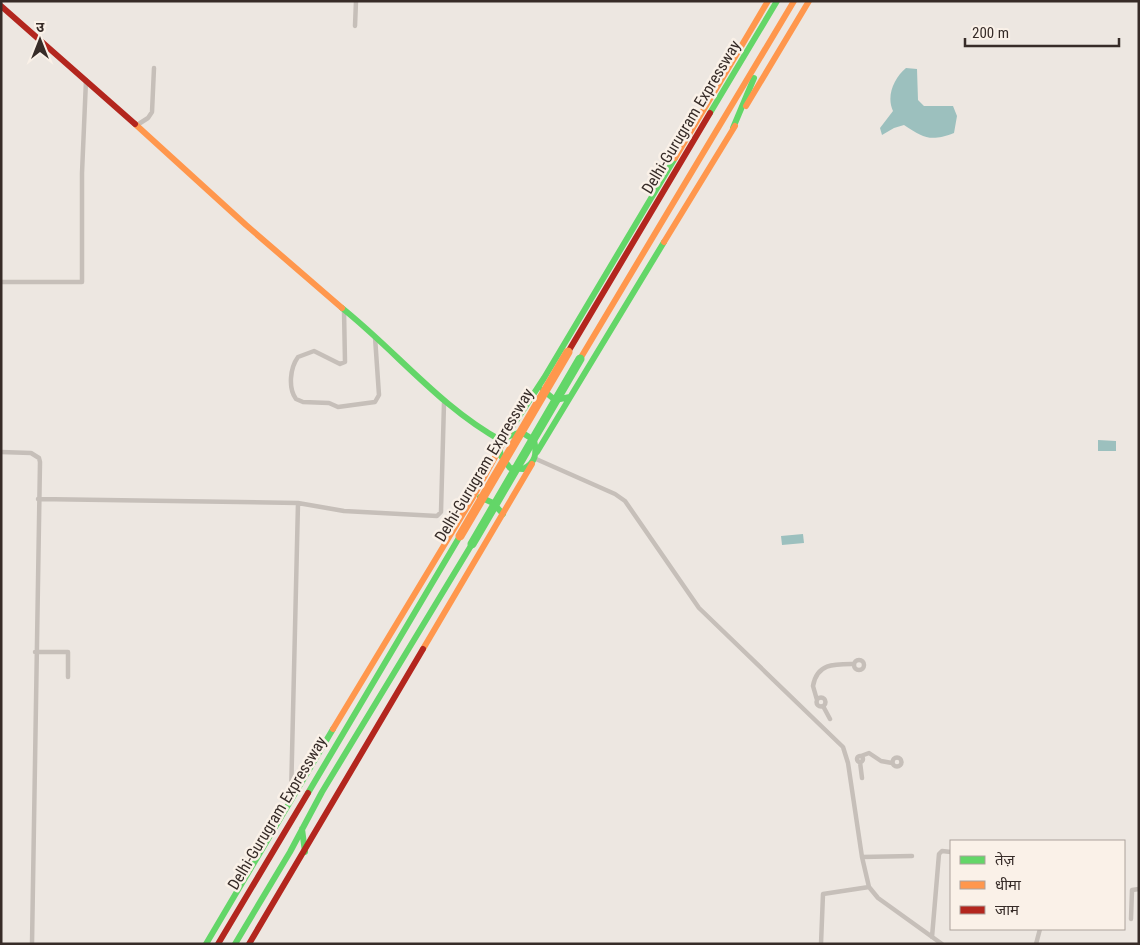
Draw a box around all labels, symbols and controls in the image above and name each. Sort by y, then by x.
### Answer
north arrow [15,15,65,65]
scale bar [965,15,1119,47]
text: उ [36,19,45,35]
text: 200 m [972,24,1009,42]
street label: Delhi-Gurugram Expressway [638,37,745,197]
street label: Delhi-Gurugram Expressway [431,385,538,545]
street label: Delhi-Gurugram Expressway [224,733,331,893]
legend [950,840,1125,930]
text: तेज़ [995,851,1016,869]
text: धीमा [995,876,1022,894]
text: जाम [995,901,1020,919]

